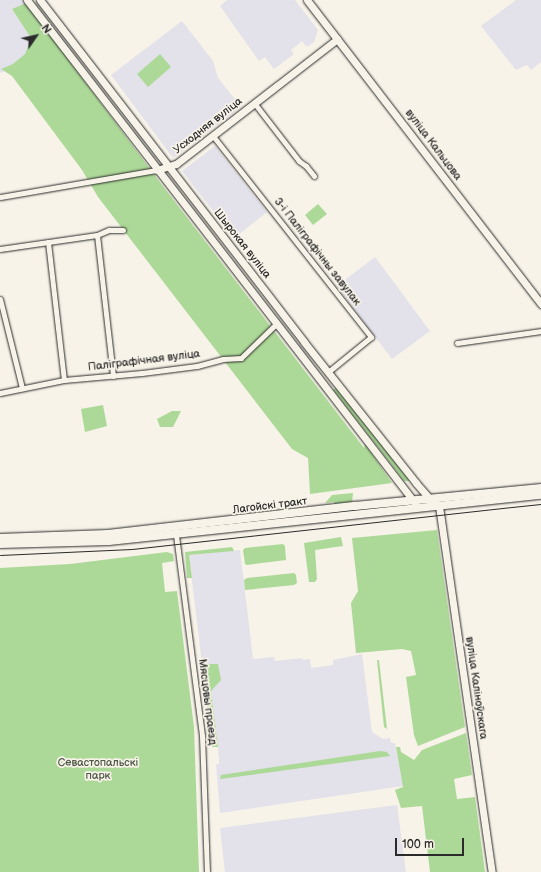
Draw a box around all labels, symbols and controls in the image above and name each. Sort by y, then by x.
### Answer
north arrow [16,16,56,56]
text: N [39,22,54,36]
street label: Усходняя вуліца [171,95,245,157]
street label: вуліца Кальцова [402,107,464,183]
street label: 3-і Паліграфічны завулак [271,195,363,309]
street label: Шырокая вуліца [211,207,273,281]
street label: Паліграфічная вуліца [87,348,201,374]
street label: Лагойскі тракт [232,495,308,517]
street label: вуліца Каліноўскага [462,636,490,740]
street label: Мясцовы праезд [195,658,219,746]
park label: Севастопальскі парк [58,757,138,783]
scale bar [397,830,466,856]
text: 100 m [402,837,434,852]

